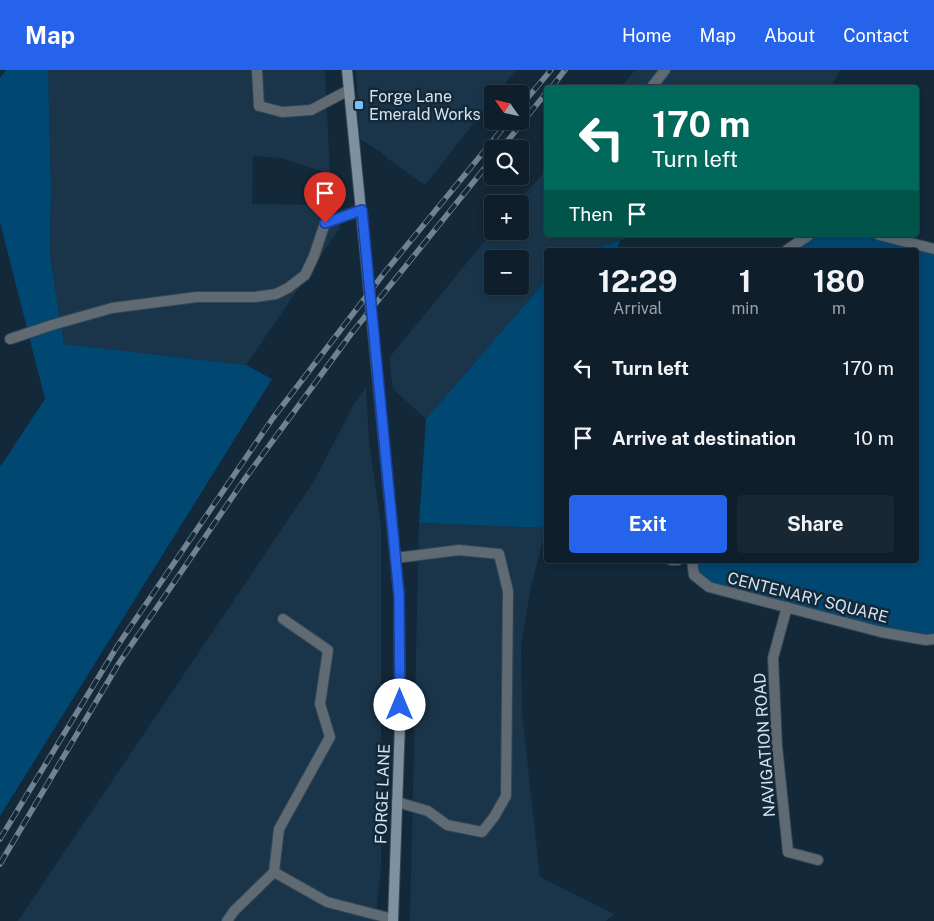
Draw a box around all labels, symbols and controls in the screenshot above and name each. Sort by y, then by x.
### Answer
text: Map [25,21,75,49]
text: Home [622,25,672,46]
text: Map [700,25,736,46]
text: About [764,25,815,46]
text: Contact [843,25,909,46]
north arrow [484,85,529,130]
map controls [484,85,529,295]
place label: Forge Lane Emerald Works [369,87,481,124]
marker: Forge Lane Emerald Works [353,99,365,111]
text: 170 m [652,104,750,145]
icon: left [569,105,634,170]
button: search [484,140,529,185]
text: Turn left [652,146,738,172]
pin [304,172,346,223]
icon: arrive [311,179,339,207]
button: + [484,195,529,240]
icon: arrive [623,200,651,228]
text: Then [569,203,613,225]
button: − [484,250,529,295]
text: 12:29 [598,263,677,299]
text: 1 [739,263,751,299]
text: 180 [813,263,865,299]
text: Arrival [613,299,662,318]
text: min [732,299,759,318]
text: m [832,299,846,318]
icon: left [569,354,597,382]
text: Turn left [612,357,689,379]
text: 170 m [843,357,894,379]
icon: arrive [569,424,597,452]
text: Arrive at destination [612,427,796,449]
text: 10 m [854,427,894,449]
button: Exit [569,495,727,553]
button: Share [737,495,894,553]
street label: CENTENARY SQUARE [725,568,890,627]
street label: NAVIGATION ROAD [750,672,779,818]
position arrow [373,678,425,730]
street label: FORGE LANE [371,744,394,844]

